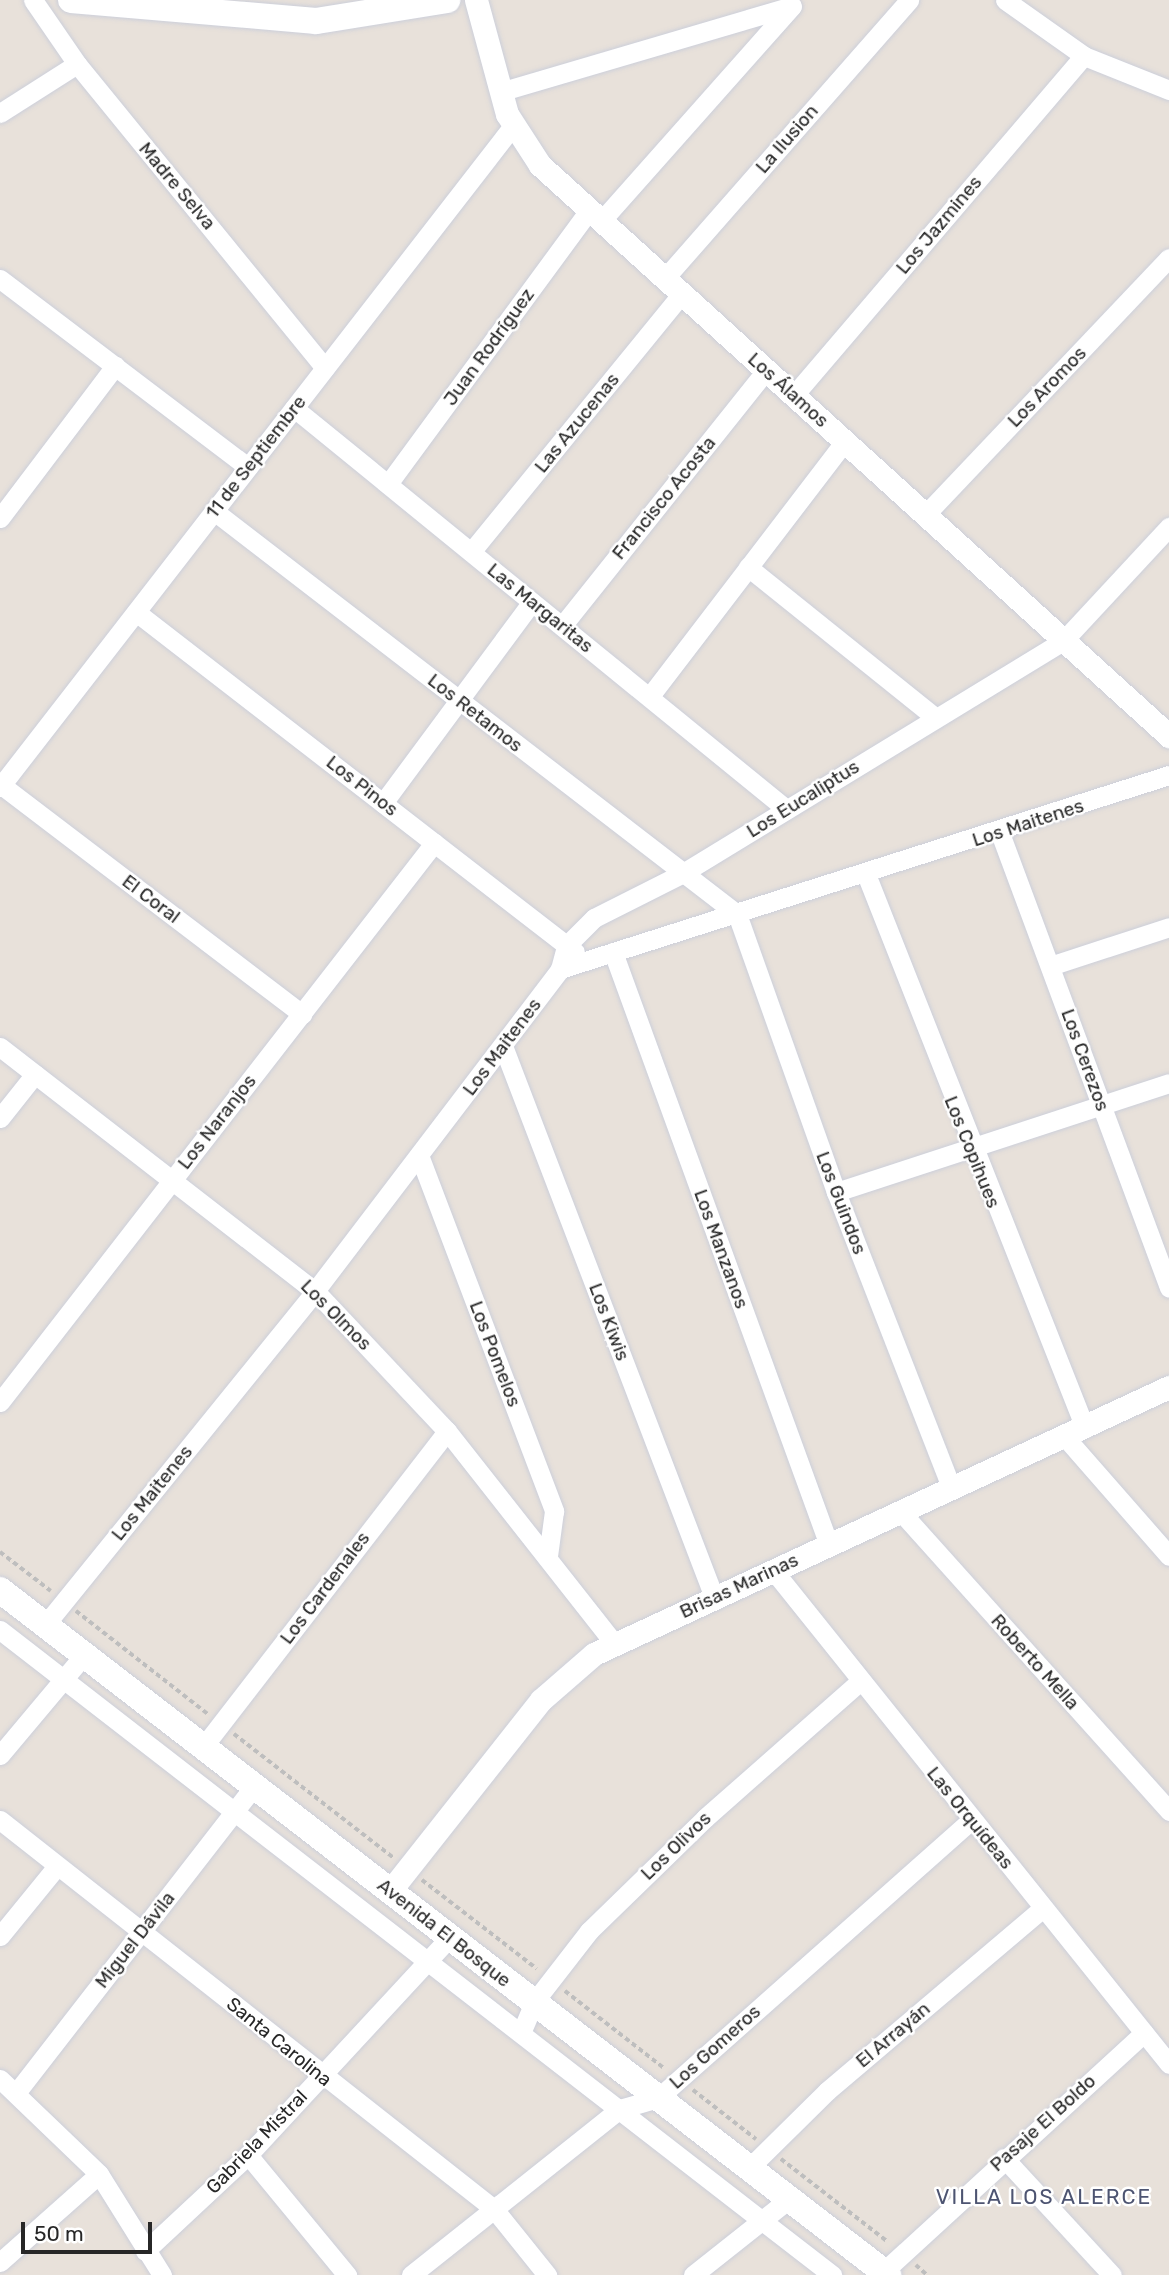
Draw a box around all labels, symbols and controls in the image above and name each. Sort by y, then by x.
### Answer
street label: La Ilusion [751,100,823,178]
street label: Madre Selva [134,138,220,234]
street label: Los Jazmines [891,171,987,279]
street label: Juan Rodríguez [439,284,539,410]
street label: Los Aromos [1003,342,1091,432]
street label: Los Álamos [743,348,833,432]
street label: Las Azucenas [530,368,624,478]
street label: 11 de Septiembre [201,391,311,523]
street label: Francisco Acosta [607,432,721,564]
street label: Las Margaritas [483,558,597,658]
street label: Los Retamos [423,669,527,757]
street label: Los Pinos [322,751,402,821]
street label: Los Eucaliptus [742,755,864,843]
street label: Los Maitenes [969,794,1087,852]
street label: El Coral [118,870,184,928]
street label: Los Maitenes [458,994,546,1100]
street label: Los Cerezos [1056,1006,1114,1114]
street label: Los Naranjos [173,1070,261,1174]
street label: Los Copihues [939,1093,1005,1211]
street label: Los Guindos [811,1148,871,1258]
street label: Los Manzanos [689,1186,753,1312]
street label: Los Olmos [296,1275,376,1355]
street label: Los Kiwis [584,1280,634,1364]
street label: Los Pomelos [464,1298,526,1410]
street label: Los Maitenes [107,1441,197,1545]
street label: Los Cardenales [275,1527,375,1649]
street label: Brisas Marinas [676,1549,802,1623]
street label: Roberto Mella [986,1609,1084,1715]
street label: Las Orquídeas [922,1762,1018,1874]
street label: Los Olivos [636,1807,716,1885]
street label: Avenida El Bosque [373,1874,515,1992]
street label: Miguel Dávila [90,1887,180,1993]
street label: Santa Carolina [222,1993,336,2091]
street label: El Arrayán [851,1997,935,2073]
street label: Los Gomeros [665,2000,765,2094]
street label: Pasaje El Boldo [986,2070,1100,2176]
street label: Gabriela Mistral [202,2085,312,2199]
district label: VILLA LOS ALERCE [937,2184,1151,2210]
scale bar [24,2208,156,2252]
text: 50 m [34,2221,84,2246]

